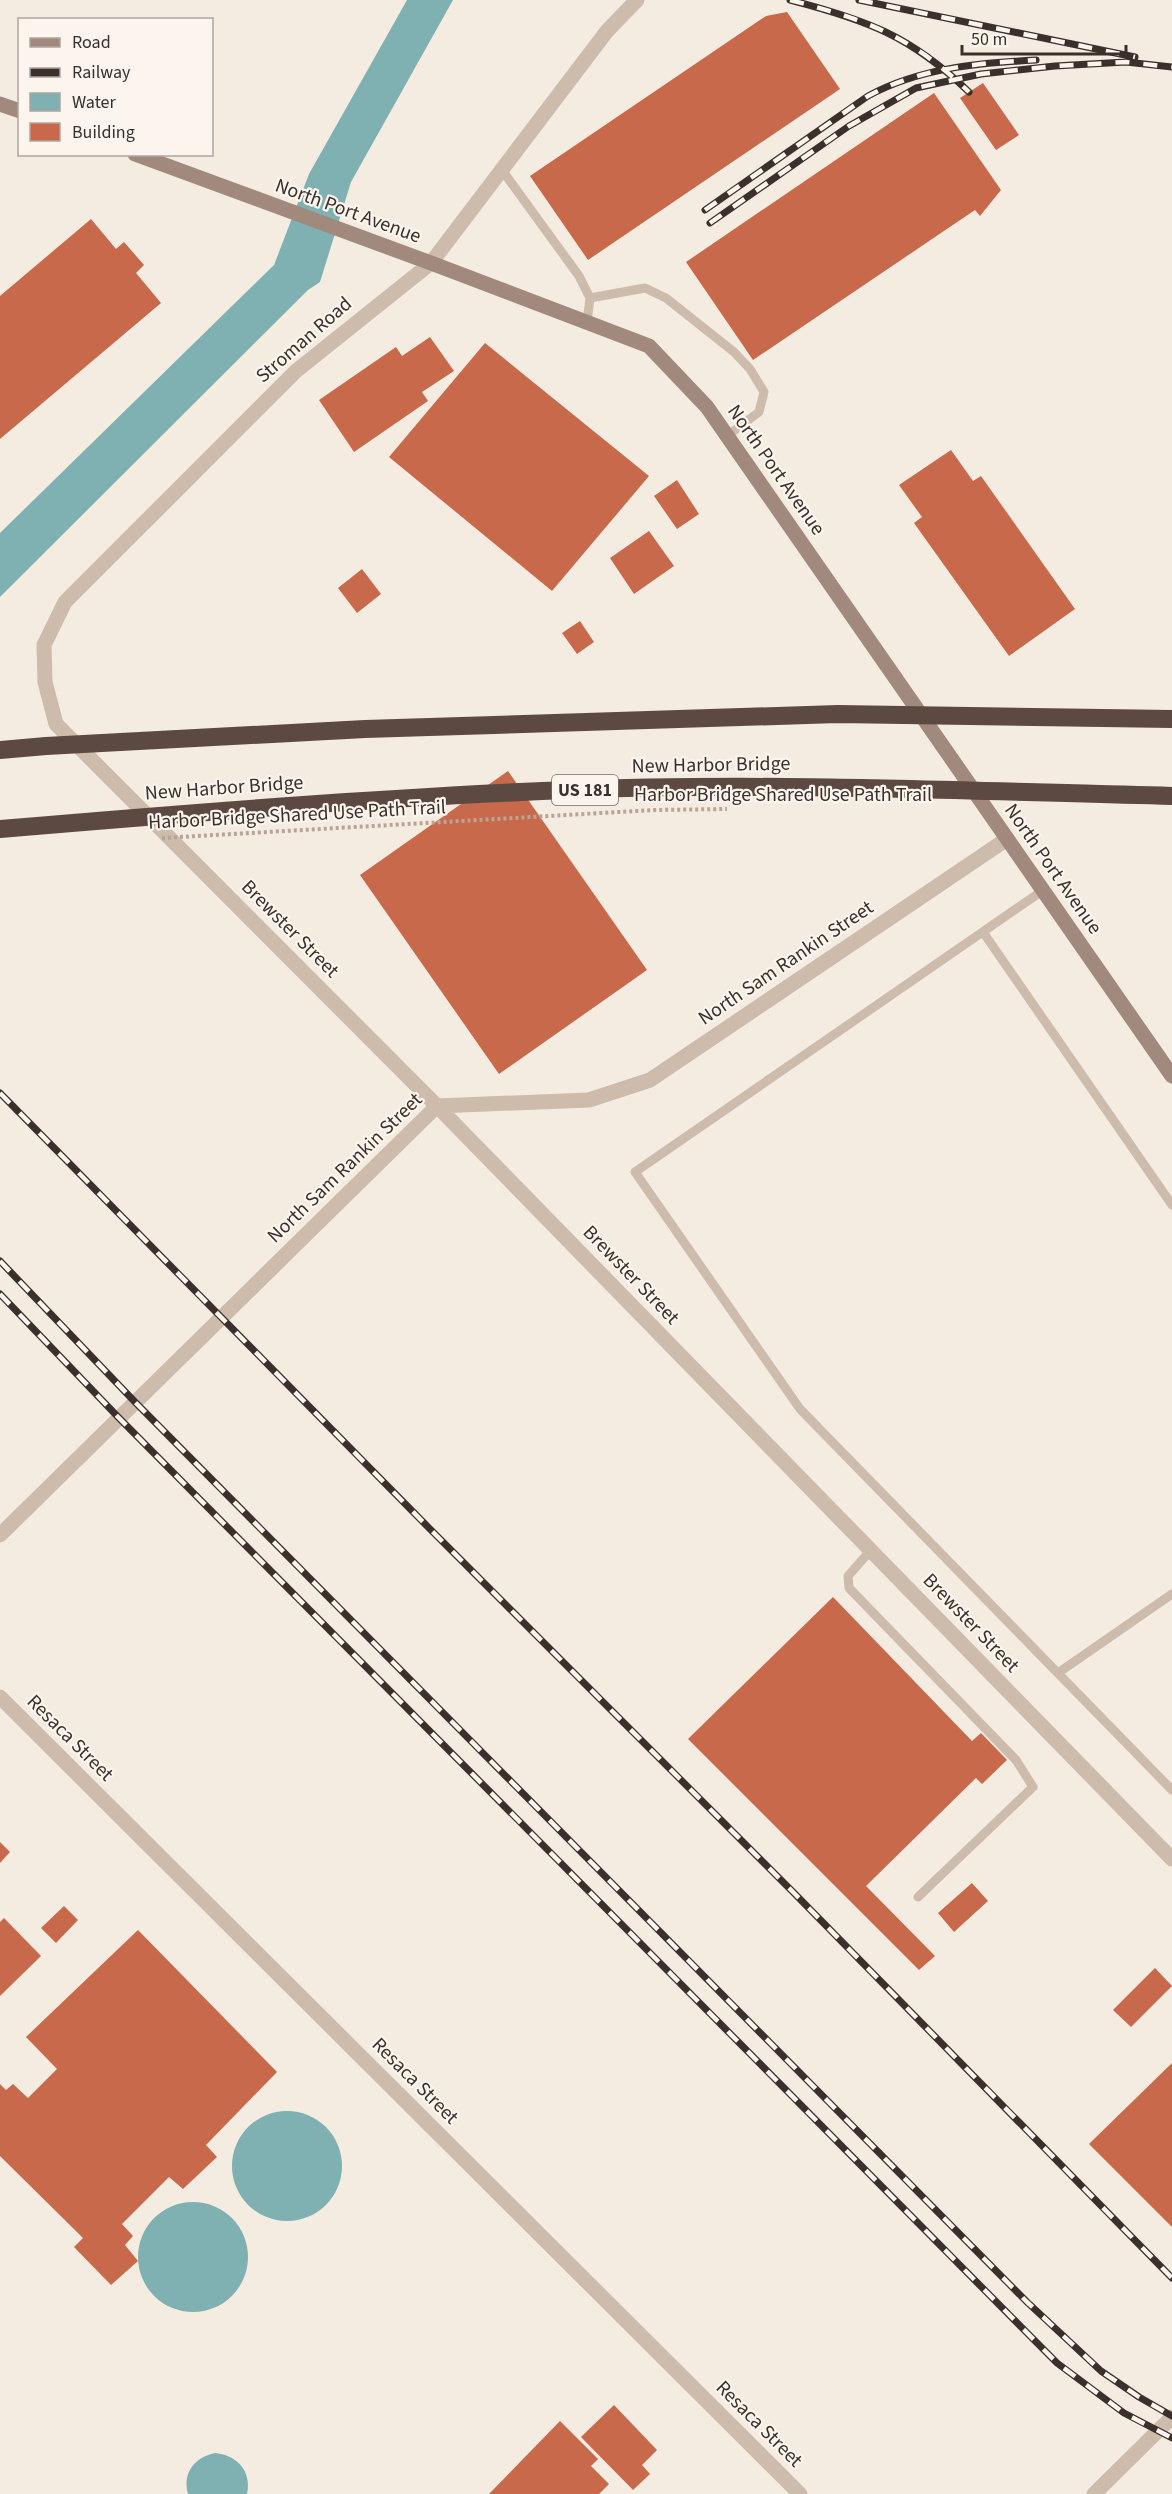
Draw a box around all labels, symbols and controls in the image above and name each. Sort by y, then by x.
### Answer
legend [18,18,213,156]
scale bar [962,18,1126,56]
text: 50 m [971,27,1007,52]
text: Road [72,30,111,55]
text: Railway [72,60,131,85]
text: Water [72,90,116,115]
text: Building [72,120,135,145]
street label: North Port Avenue [271,172,425,250]
street label: Stroman Road [250,290,358,390]
street label: North Port Avenue [721,399,832,541]
street label: New Harbor Bridge [631,750,791,780]
street label: New Harbor Bridge [144,768,304,808]
road number: US 181 [552,775,618,805]
street label: Harbor Bridge Shared Use Path Trail [634,781,932,809]
street label: Harbor Bridge Shared Use Path Trail [147,793,447,837]
street label: North Port Avenue [998,798,1109,940]
street label: Brewster Street [235,874,345,984]
street label: North Sam Rankin Street [693,894,879,1032]
street label: North Sam Rankin Street [261,1086,429,1250]
street label: Brewster Street [576,1219,686,1331]
street label: Brewster Street [916,1567,1026,1679]
street label: Resaca Street [20,1688,120,1788]
street label: Resaca Street [365,2031,465,2131]
street label: Resaca Street [709,2374,809,2474]

